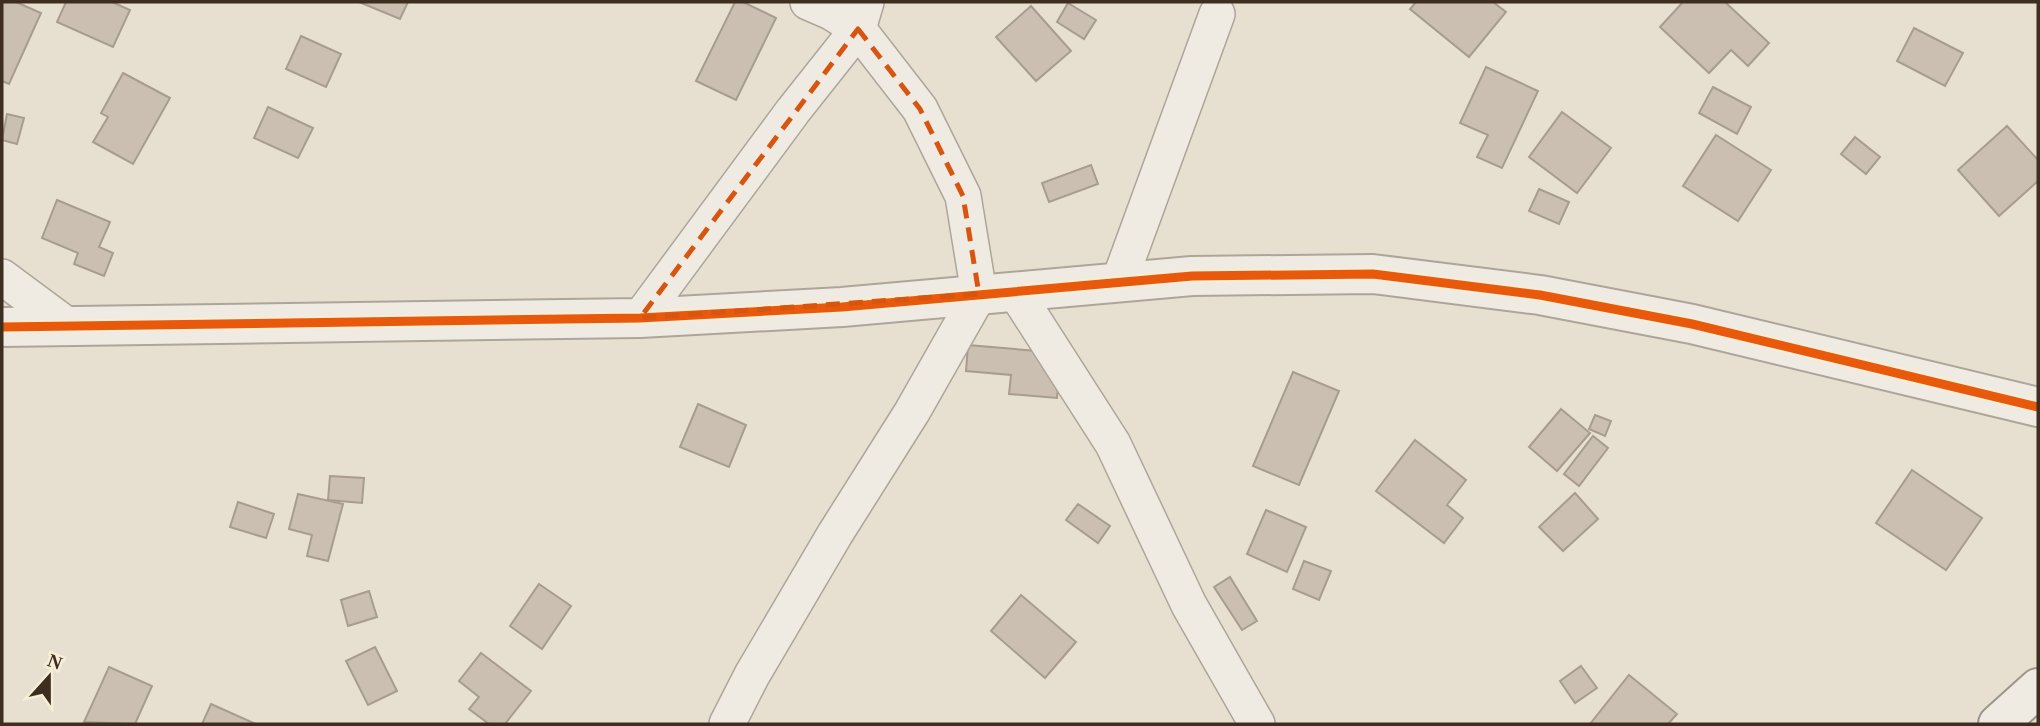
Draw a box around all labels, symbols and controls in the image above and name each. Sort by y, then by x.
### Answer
north arrow [14,642,84,712]
text: N [45,649,65,674]

